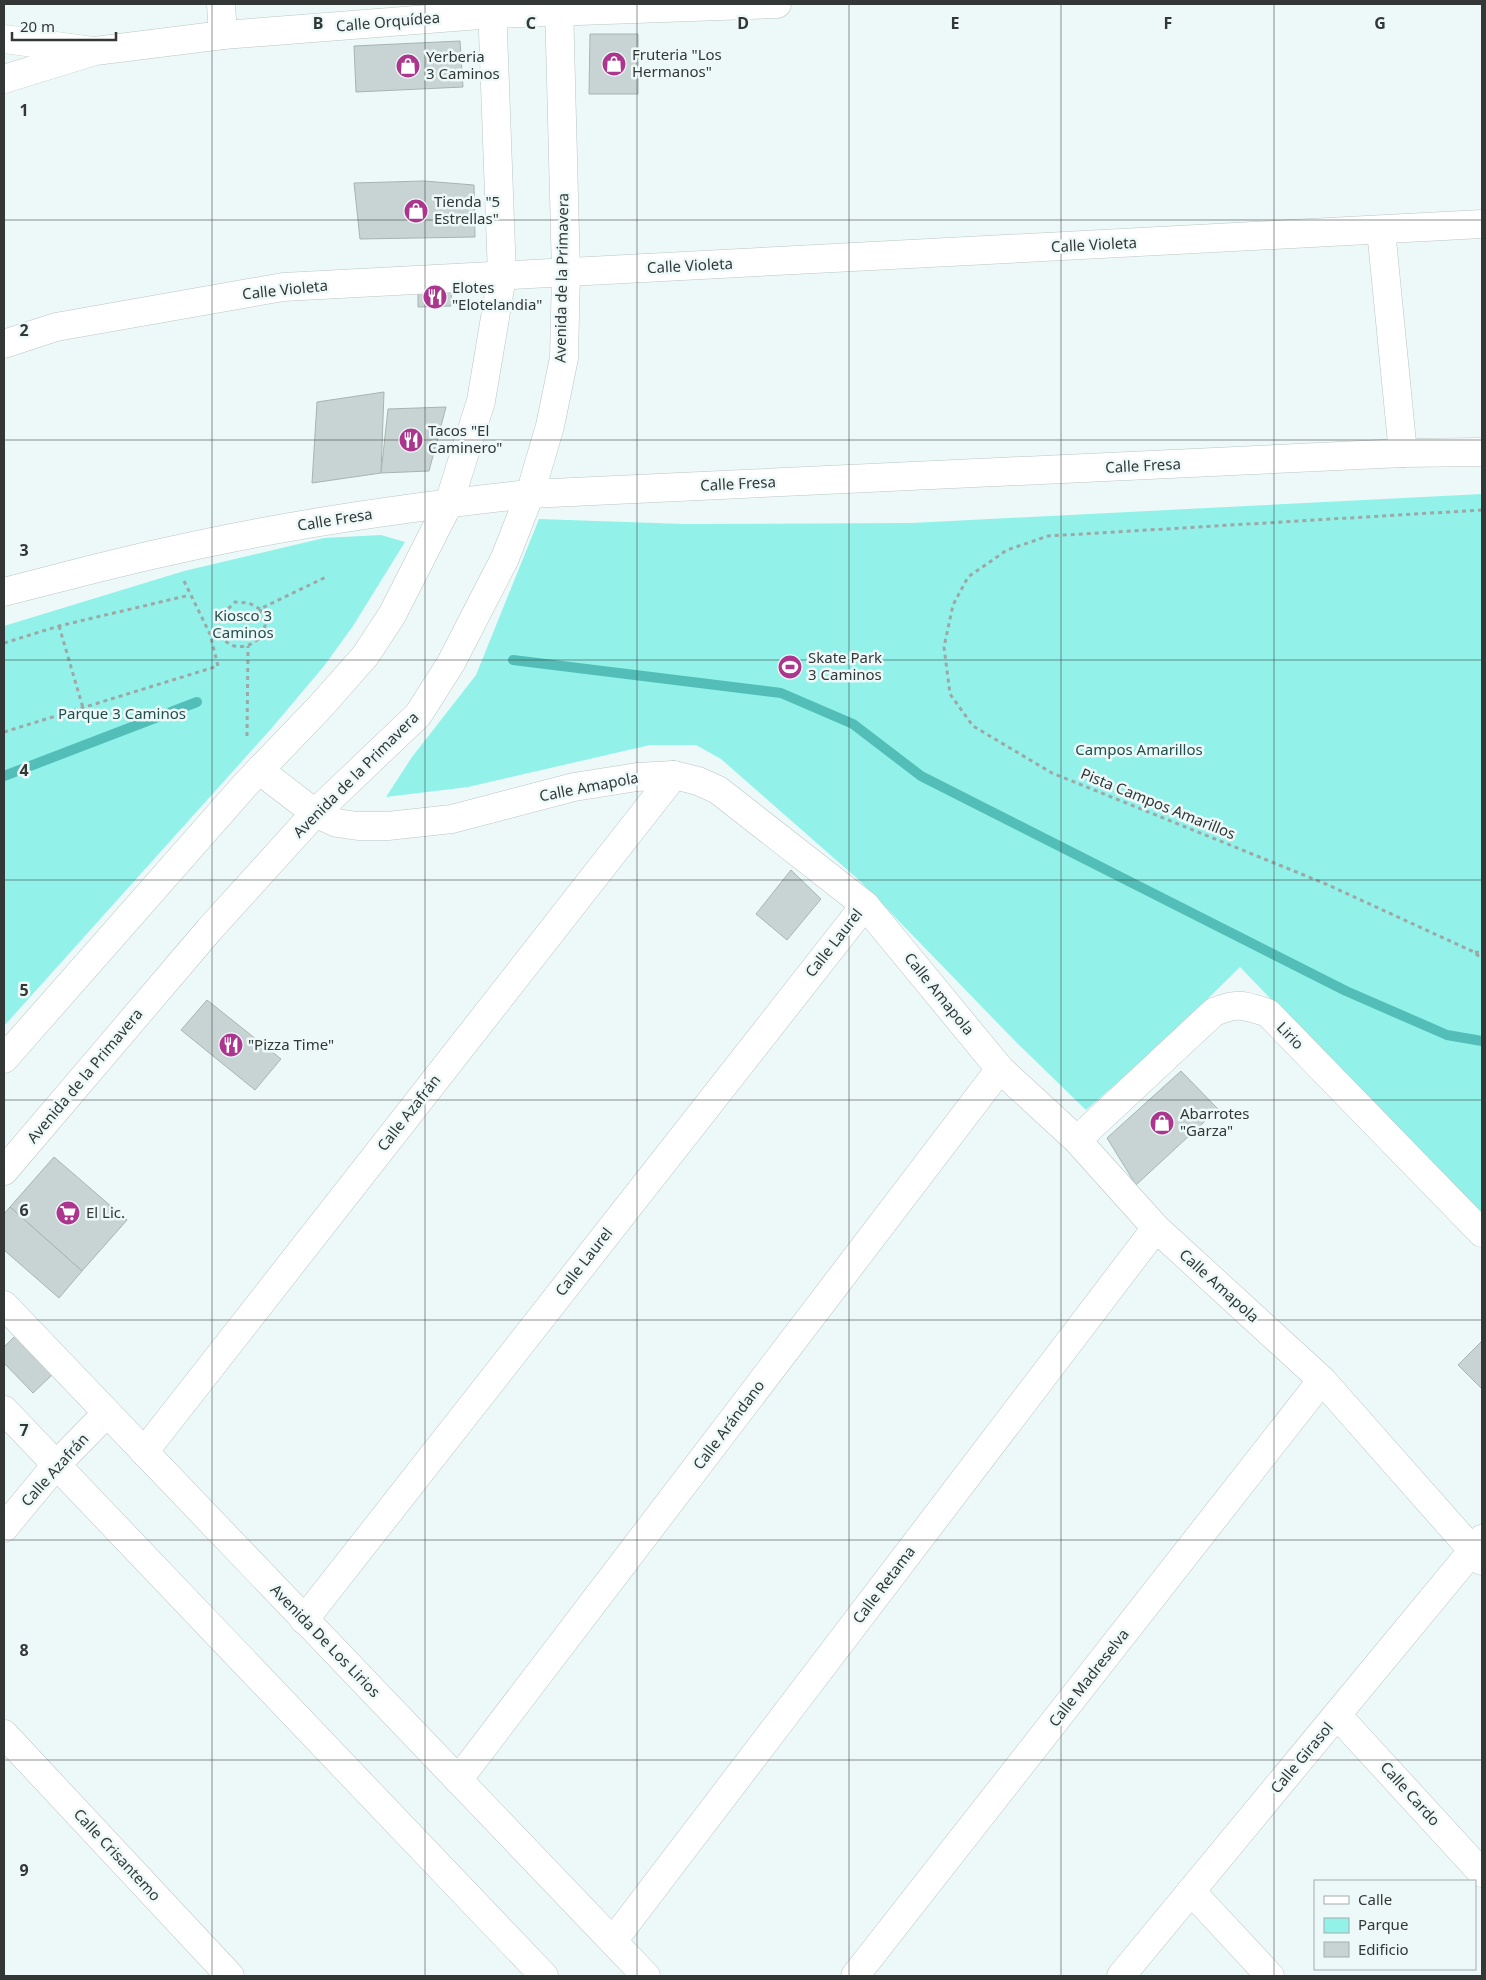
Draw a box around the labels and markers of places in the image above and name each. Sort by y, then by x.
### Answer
place label: Fruteria "Los Hermanos" [632,44,722,81]
place label: Yerberia 3 Caminos [426,46,500,83]
shop icon: Fruteria "Los Hermanos" [601,51,627,77]
shop icon: Yerberia 3 Caminos [395,53,421,79]
place label: Tienda "5 Estrellas" [434,191,500,228]
shop icon: Tienda "5 Estrellas" [403,198,429,224]
place label: Elotes "Elotelandia" [452,277,542,314]
restaurant icon: Elotes "Elotelandia" [422,284,448,310]
place label: Tacos "El Caminero" [428,420,502,457]
restaurant icon: Tacos "El Caminero" [398,427,424,453]
place label: Skate Park 3 Caminos [808,647,882,684]
sports icon: Skate Park 3 Caminos [777,654,803,680]
restaurant icon: "Pizza Time" [218,1032,244,1058]
place label: "Pizza Time" [248,1034,334,1054]
place label: Abarrotes "Garza" [1180,1103,1249,1140]
shop icon: Abarrotes "Garza" [1149,1110,1175,1136]
supermarket icon: El Lic. [55,1200,81,1226]
place label: El Lic. [86,1202,125,1222]

